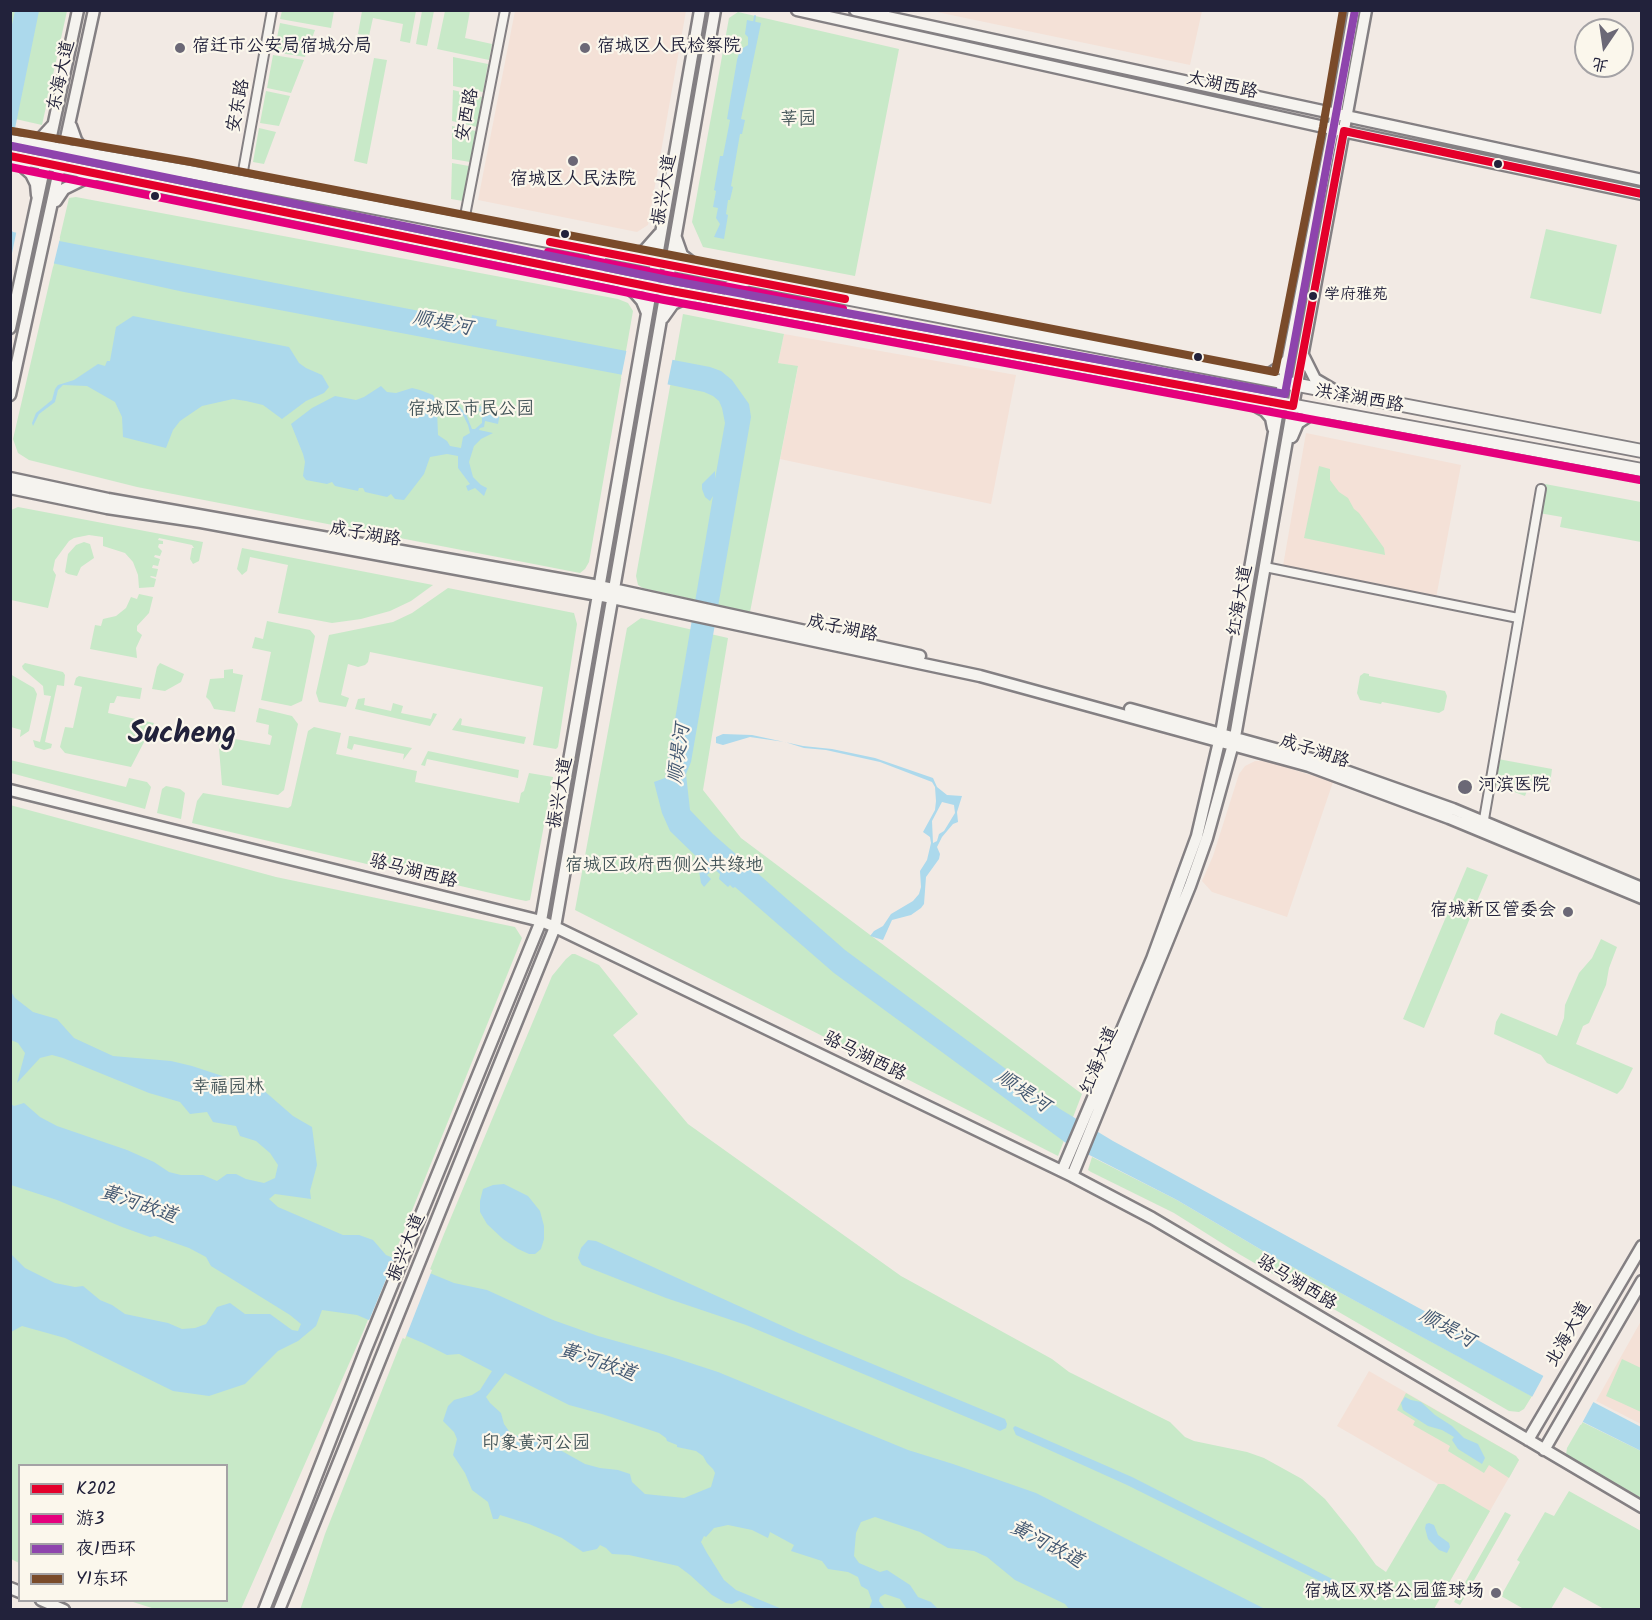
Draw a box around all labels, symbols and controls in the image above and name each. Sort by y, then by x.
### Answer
north arrow [1574,18,1634,78]
place label: 宿迁市公安局宿城分局 [192,37,372,59]
place label: 宿城区人民检察院 [597,37,741,59]
street label: 东海大道 [45,39,81,113]
marker: 宿迁市公安局宿城分局 [173,41,187,55]
marker: 宿城区人民检察院 [578,41,592,55]
text: 北 [1590,50,1611,78]
street label: 太湖西路 [1185,69,1259,105]
street label: 安东路 [224,77,256,135]
street label: 安西路 [453,86,485,144]
park label: 莘园 [780,110,816,132]
street label: 振兴大道 [649,153,683,227]
marker: 宿城区人民法院 [566,154,580,168]
unlabelled marker [1492,158,1504,170]
place label: 宿城区人民法院 [510,170,636,192]
unlabelled marker [149,190,161,202]
unlabelled marker [559,228,571,240]
place label: 学府雅苑 [1324,286,1388,306]
marker: 学府雅苑 [1307,290,1319,302]
water label: 顺堤河 [410,307,474,343]
unlabelled marker [1192,351,1204,363]
street label: 洪泽湖西路 [1313,382,1405,418]
park label: 宿城区市民公园 [408,400,534,422]
street label: 成子湖路 [328,519,402,553]
street label: 红海大道 [1225,564,1259,638]
street label: 成子湖路 [805,612,879,648]
district label: Sucheng [128,719,236,755]
water label: 顺堤河 [665,723,697,785]
street label: 成子湖路 [1276,732,1352,774]
street label: 振兴大道 [545,756,579,830]
place label: 河滨医院 [1478,776,1550,798]
marker: 河滨医院 [1456,778,1474,796]
street label: 骆马湖西路 [367,852,459,894]
park label: 宿城区政府西侧公共绿地 [565,856,763,878]
place label: 宿城新区管委会 [1430,901,1556,923]
marker: 宿城新区管委会 [1561,905,1575,919]
street label: 红海大道 [1078,1024,1124,1098]
street label: 骆马湖西路 [819,1029,909,1087]
water label: 顺堤河 [990,1066,1054,1120]
park label: 幸福园林 [192,1078,264,1100]
water label: 黄河故道 [96,1182,180,1230]
street label: 振兴大道 [385,1211,431,1285]
street label: 骆马湖西路 [1252,1252,1340,1316]
street label: 北海大道 [1543,1298,1597,1372]
water label: 顺堤河 [1414,1305,1478,1355]
water label: 黄河故道 [555,1340,639,1388]
park label: 印象黄河公园 [482,1434,590,1456]
legend [18,1464,228,1602]
text: K202 [76,1475,117,1504]
text: 游3 [76,1505,104,1534]
water label: 黄河故道 [1005,1517,1087,1575]
text: 夜1西环 [76,1535,136,1564]
text: Y1东环 [76,1565,128,1594]
place label: 宿城区双塔公园篮球场 [1304,1582,1484,1604]
marker: 宿城区双塔公园篮球场 [1489,1586,1503,1600]

